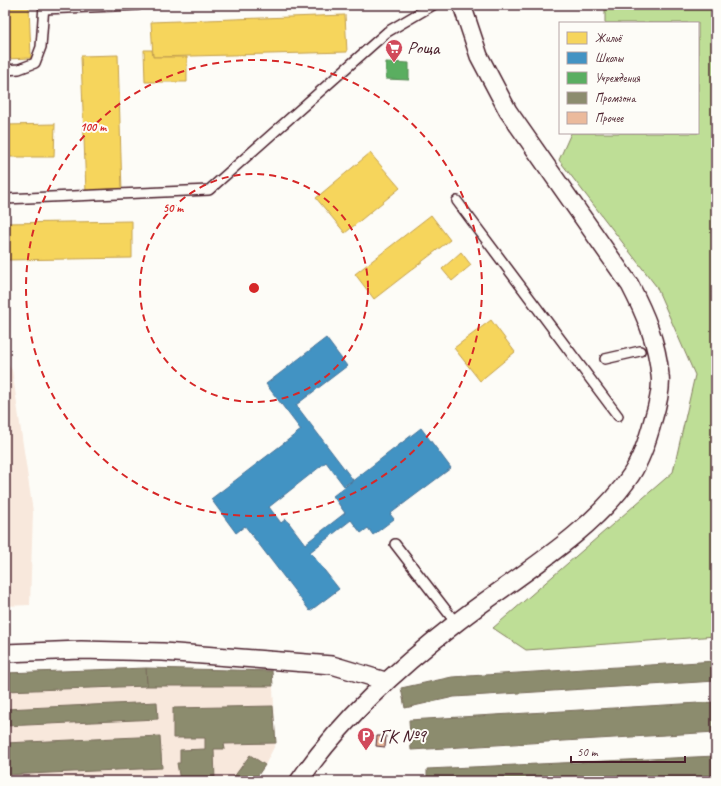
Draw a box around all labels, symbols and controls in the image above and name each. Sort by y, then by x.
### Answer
legend [559,22,699,134]
text: Жильё [595,30,623,46]
place label: Роща [407,36,441,60]
supermarket icon: Роща [384,38,404,63]
text: Школы [595,50,625,66]
text: Учреждения [595,70,641,86]
text: Промзона [595,90,637,106]
text: Прочее [595,110,624,126]
text: 100 m [80,119,107,135]
text: 50 m [163,200,184,216]
centre of rings [247,281,261,295]
place label: ГК №9 [379,724,427,748]
parking icon: ГК №9 [356,726,376,751]
scale bar [571,738,685,764]
text: 50 m [577,744,599,760]

